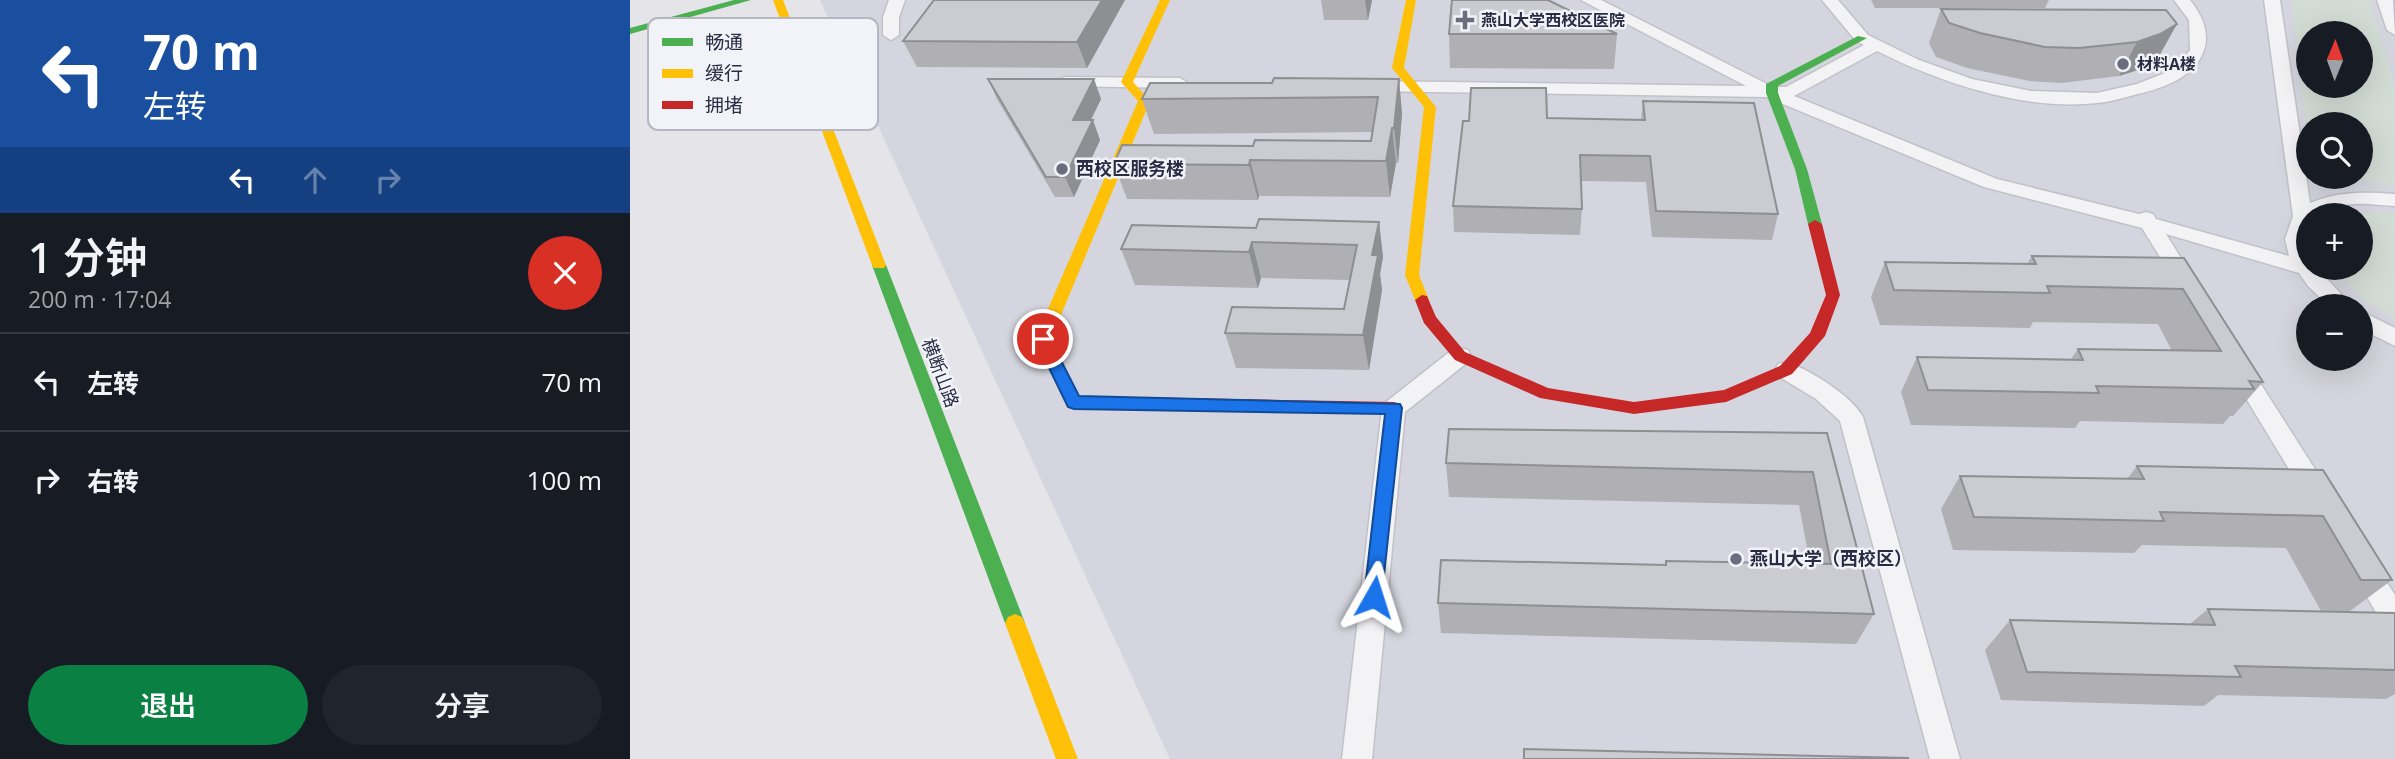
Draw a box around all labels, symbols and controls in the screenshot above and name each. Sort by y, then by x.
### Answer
place label: 燕山大学西校区医院 [1481,9,1625,31]
marker: 燕山大学西校区医院 [1455,10,1475,30]
text: 70 m [143,18,260,84]
legend [648,18,878,130]
north arrow [2296,21,2373,98]
map controls [2296,21,2373,371]
icon: left [28,28,119,119]
text: 畅通 [705,29,743,55]
place label: 材料A楼 [2137,53,2196,75]
marker: 材料A楼 [2115,56,2131,72]
text: 缓行 [705,60,743,86]
text: 左转 [143,84,207,127]
text: 拥堵 [705,92,743,118]
button: search [2296,112,2373,189]
place label: 西校区服务楼 [1076,156,1184,180]
icon: left [223,161,261,199]
icon: ahead [296,161,334,199]
icon: right [369,161,407,199]
marker: 西校区服务楼 [1054,161,1070,177]
button: + [2296,203,2373,280]
text: 1 分钟 [28,228,147,285]
button: close [528,236,602,310]
text: 200 m · 17:04 [28,283,171,315]
button: − [2296,294,2373,371]
pin [1013,309,1073,369]
icon: arrive [1024,320,1062,358]
street label: 横断山路 [917,335,965,411]
icon: left [28,363,66,401]
text: 70 m [541,364,602,400]
text: 左转 [87,365,139,401]
icon: right [28,461,66,499]
text: 100 m [527,462,602,498]
text: 右转 [87,463,139,499]
place label: 燕山大学（西校区） [1750,546,1912,570]
marker: 燕山大学（西校区） [1728,551,1744,567]
position arrow [1337,560,1411,634]
button: 退出 [28,665,308,745]
button: 分享 [322,665,602,745]

